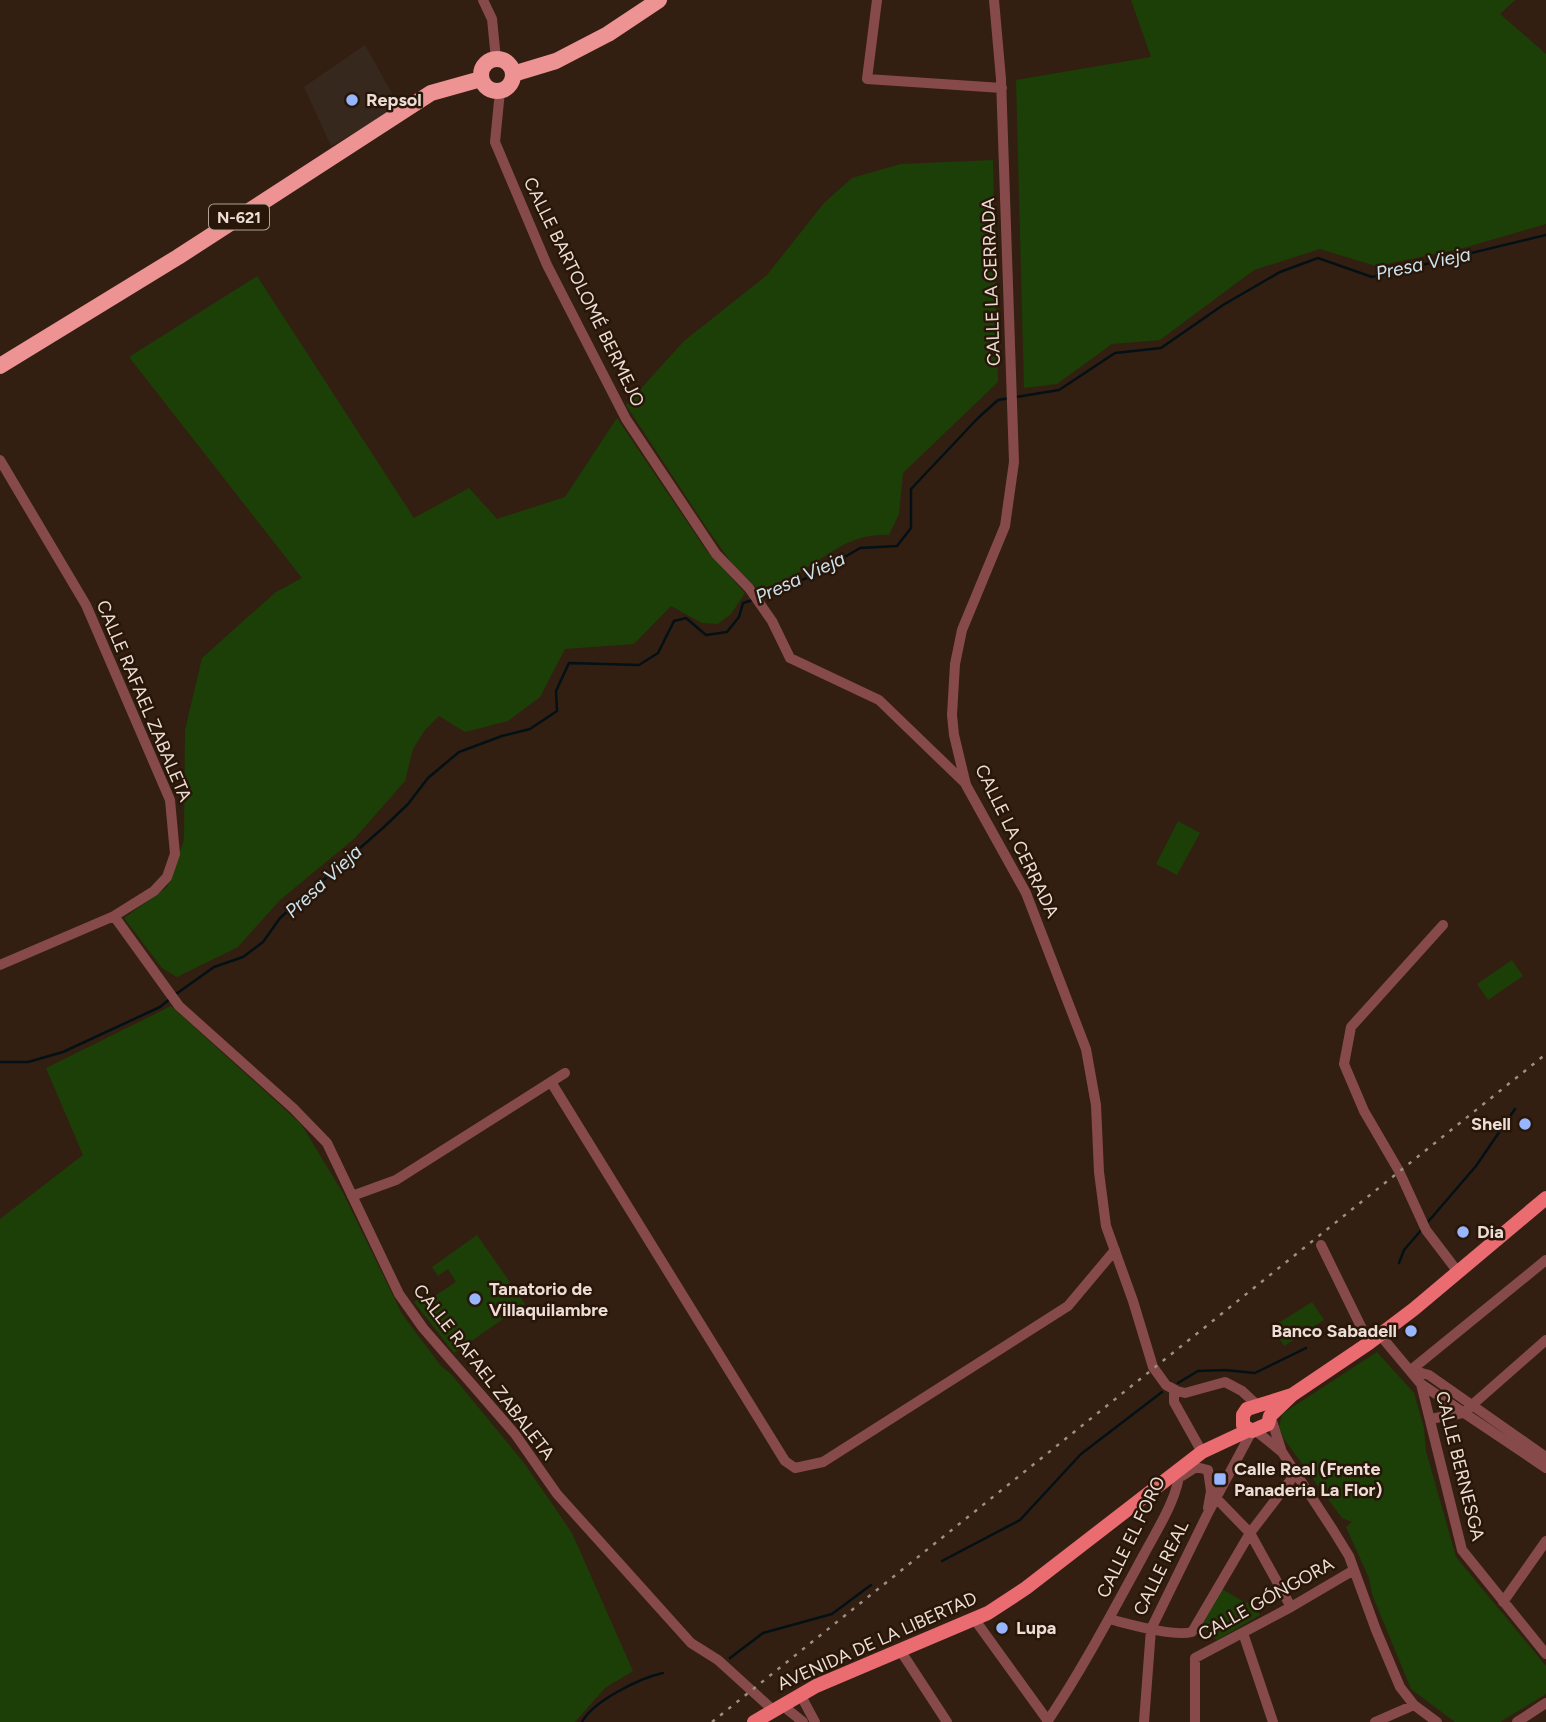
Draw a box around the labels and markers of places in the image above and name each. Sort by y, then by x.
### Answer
place label: Repsol [366,89,422,111]
marker: Repsol [344,92,360,108]
place label: Shell [1471,1113,1511,1135]
marker: Shell [1517,1116,1533,1132]
place label: Dia [1477,1221,1504,1243]
marker: Dia [1455,1224,1471,1240]
place label: Tanatorio de Villaquilambre [489,1278,608,1321]
marker: Tanatorio de Villaquilambre [467,1291,483,1307]
place label: Banco Sabadell [1271,1320,1397,1342]
marker: Banco Sabadell [1403,1323,1419,1339]
place label: Calle Real (Frente Panaderia La Flor) [1234,1458,1382,1501]
marker: Calle Real (Frente Panaderia La Flor) [1212,1471,1228,1487]
place label: Lupa [1016,1617,1056,1639]
marker: Lupa [994,1620,1010,1636]

